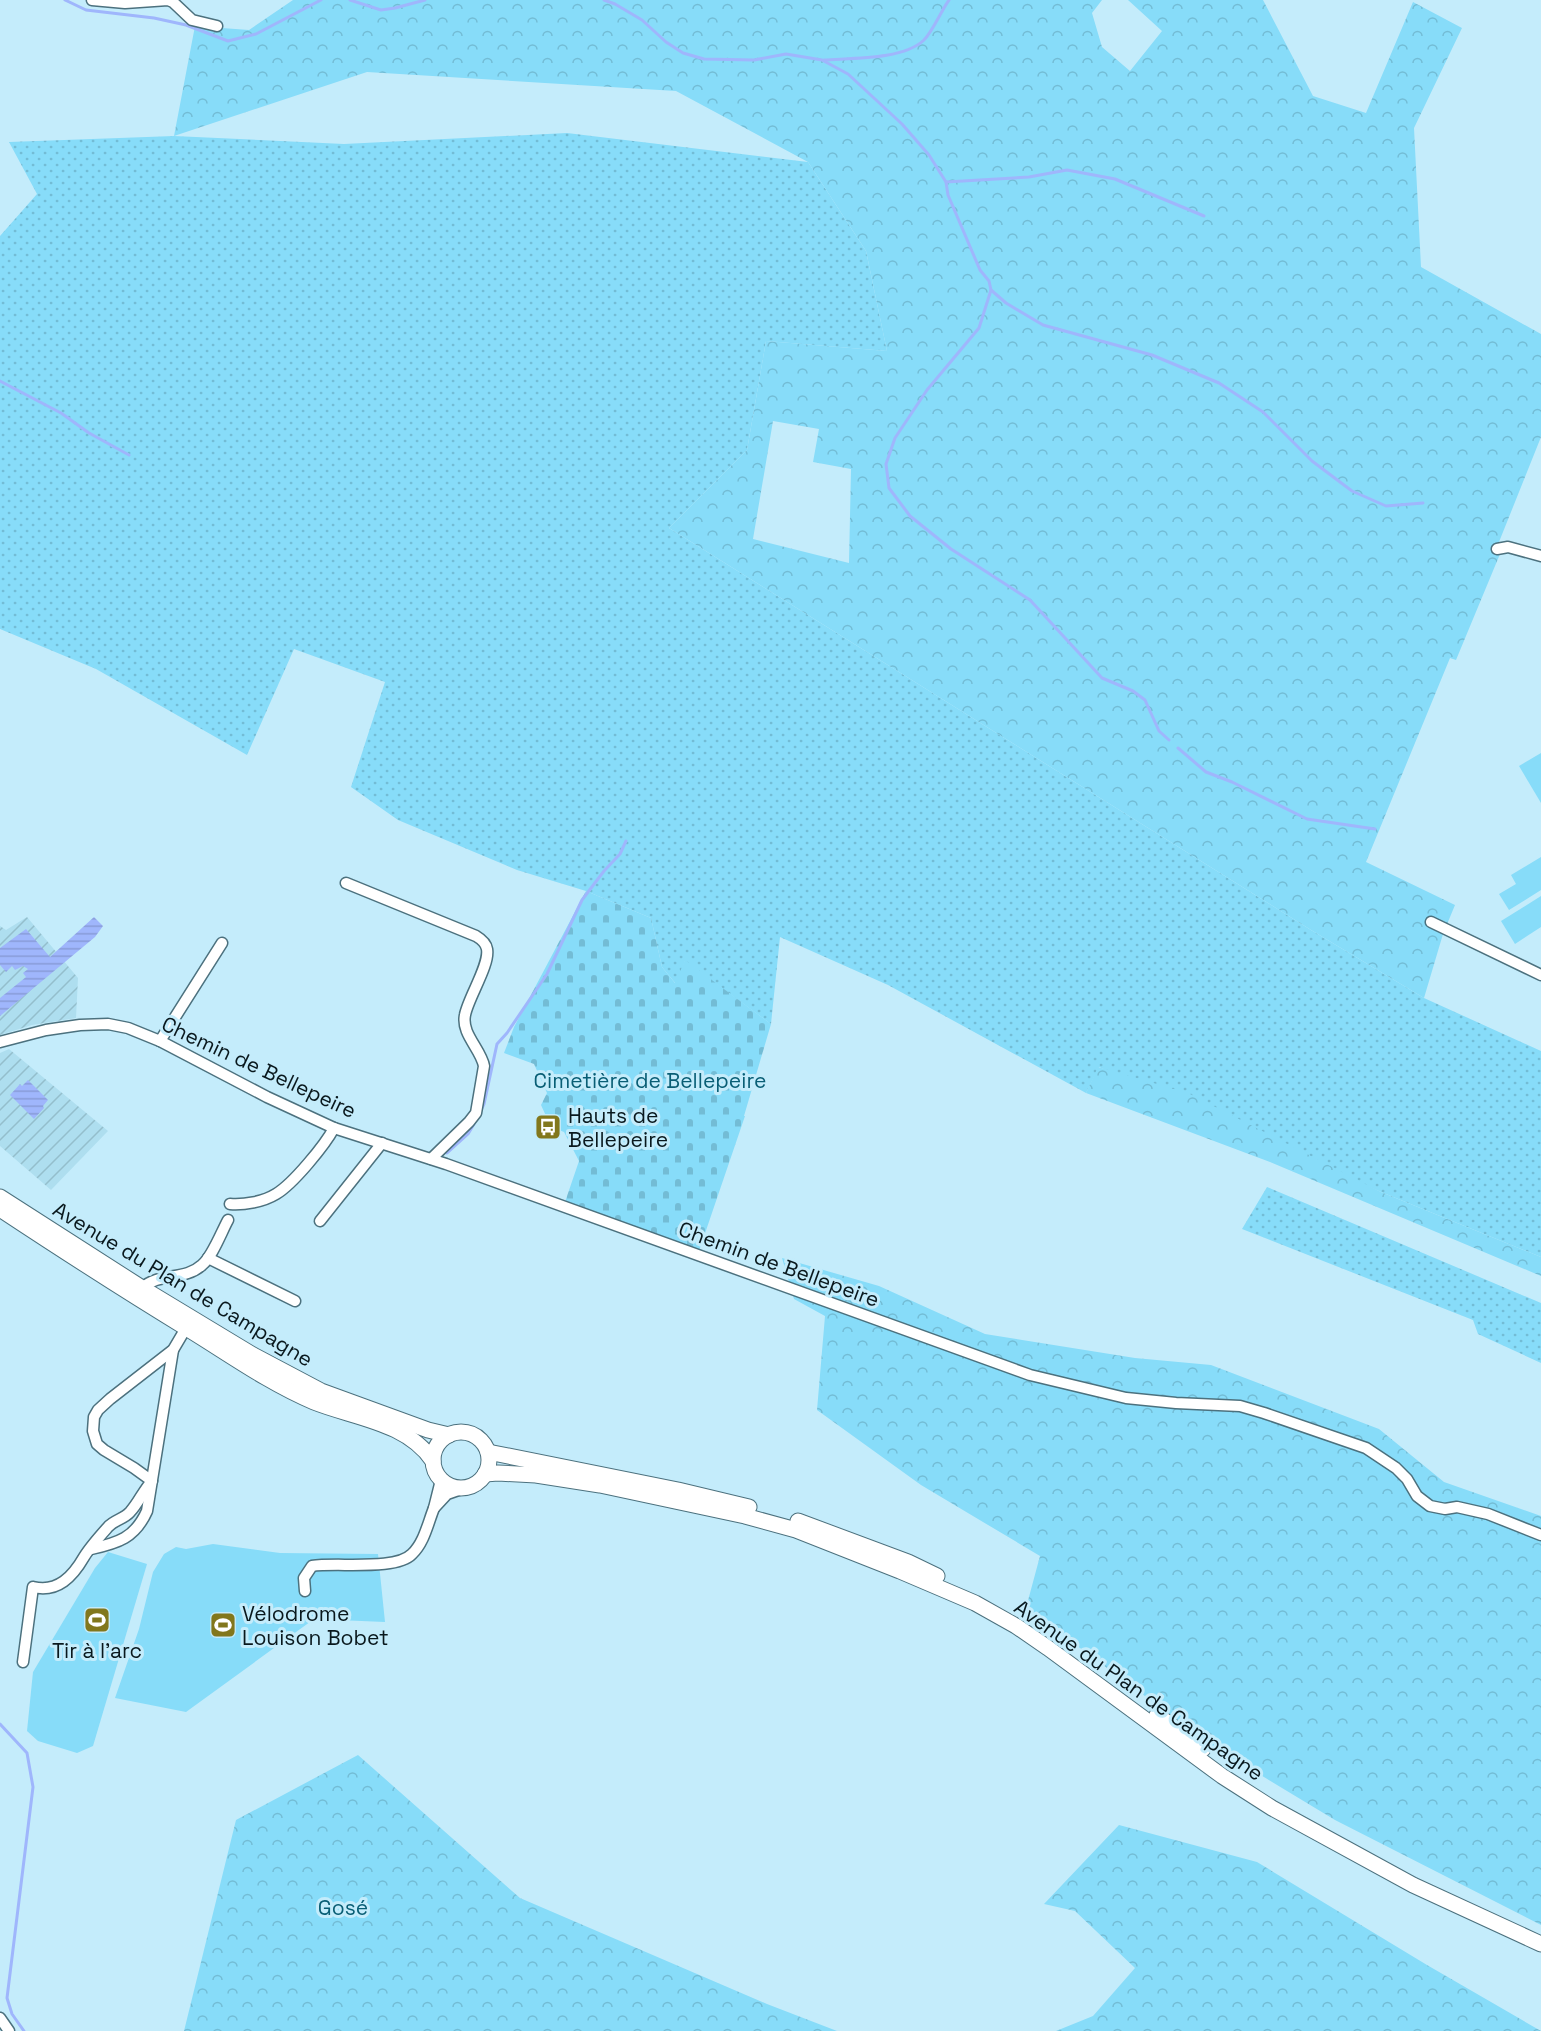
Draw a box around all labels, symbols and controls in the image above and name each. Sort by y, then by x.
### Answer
street label: Chemin de Bellepeire [157,1010,361,1124]
park label: Cimetière de Bellepeire [534,1067,766,1094]
place label: Hauts de Bellepeire [568,1102,668,1153]
bus stop icon: Hauts de Bellepeire [533,1112,563,1142]
street label: Avenue du Plan de Campagne [48,1196,318,1372]
street label: Chemin de Bellepeire [675,1215,883,1313]
street label: Avenue du Plan de Campagne [1009,1593,1269,1787]
place label: Vélodrome Louison Bobet [242,1600,389,1651]
sports icon: Tir à l'arc [82,1605,112,1635]
sports icon: Vélodrome Louison Bobet [208,1610,238,1640]
place label: Tir à l'arc [52,1637,142,1664]
park label: Gosé [318,1894,368,1921]

